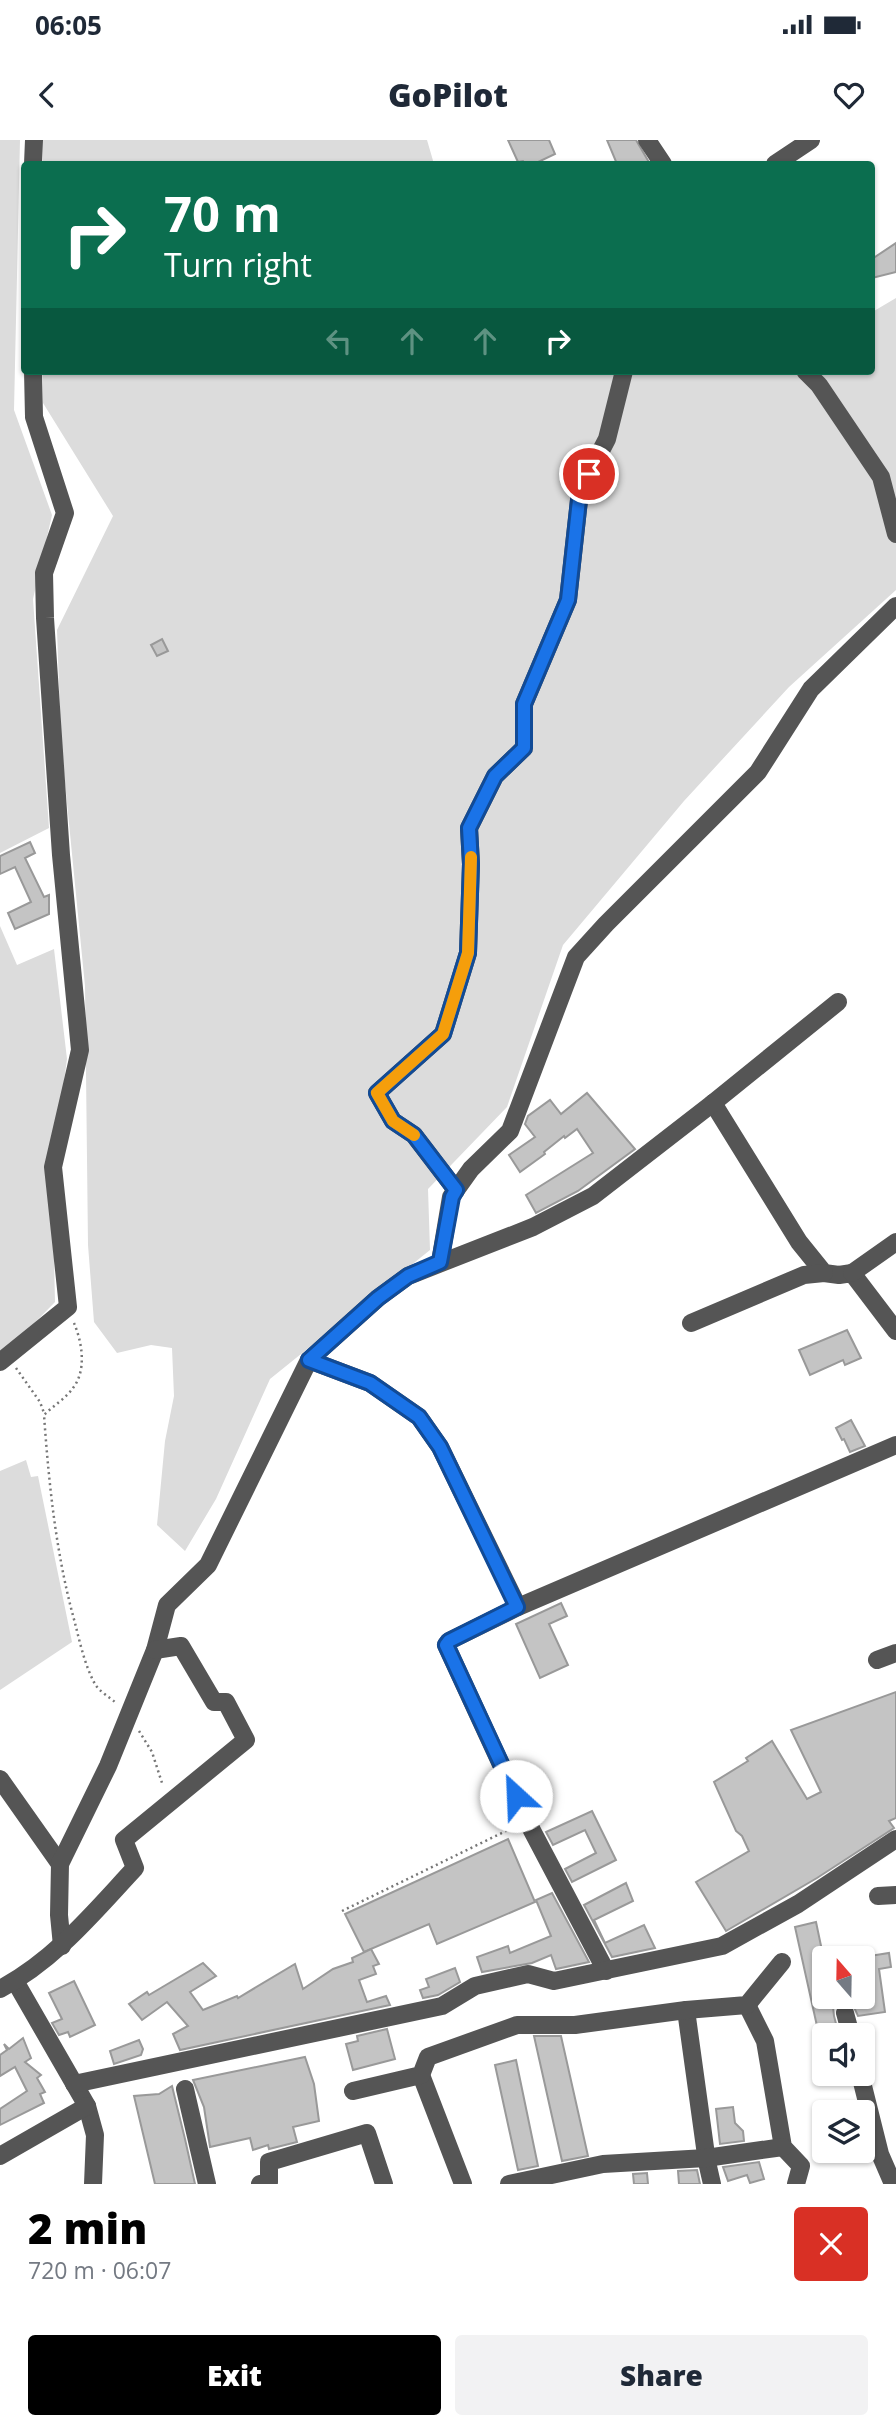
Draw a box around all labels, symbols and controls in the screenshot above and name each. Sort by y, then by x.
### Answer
text: 06:05 [35,7,102,43]
text: GoPilot [388,73,508,116]
icon: back [28,76,66,114]
icon: heart [830,76,868,114]
text: 70 m [164,180,281,246]
icon: right [49,189,140,280]
text: Turn right [164,243,312,286]
icon: left [320,322,358,360]
icon: ahead [393,322,431,360]
icon: ahead [466,322,504,360]
icon: right [539,322,577,360]
pin [559,444,619,504]
icon: arrive [570,455,608,493]
position arrow [479,1759,553,1833]
north arrow [812,1946,875,2009]
map controls [812,1946,875,2163]
button: sound [812,2023,875,2086]
button: layers [812,2100,875,2163]
text: 2 min [28,2199,147,2256]
button: close [794,2207,868,2281]
text: 720 m · 06:07 [28,2254,171,2286]
button: Exit [28,2335,441,2415]
button: Share [455,2335,868,2415]

